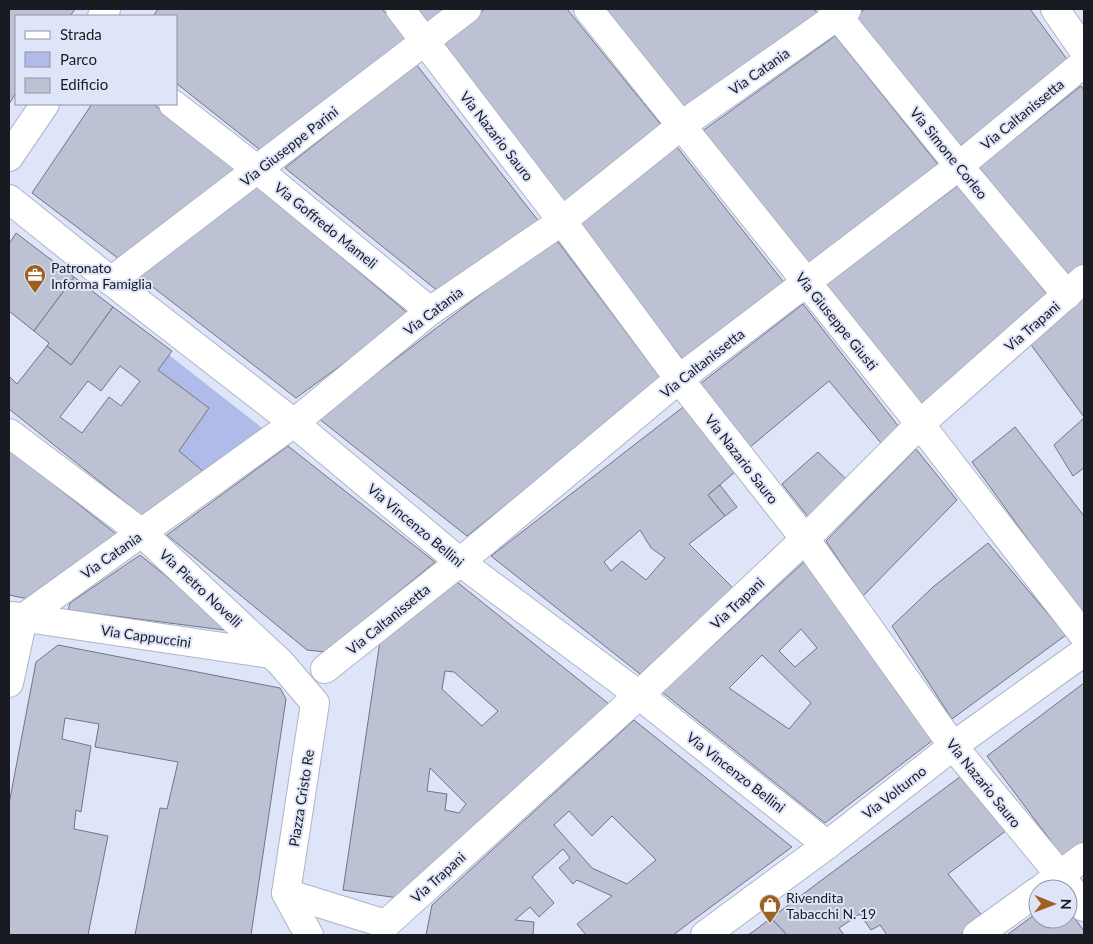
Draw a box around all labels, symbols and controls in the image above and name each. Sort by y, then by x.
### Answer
legend [15,15,178,105]
text: Strada [60,25,102,43]
street label: Via Catania [726,44,792,98]
text: Parco [60,50,97,68]
text: Edificio [60,75,108,93]
street label: Via Caltanissetta [977,75,1067,153]
street label: Via Nazario Sauro [457,88,537,184]
street label: Via Giuseppe Parini [237,102,341,190]
street label: Via Simone Corleo [907,104,991,202]
street label: Via Goffredo Mameli [271,178,381,272]
place label: Patronato Informa Famiglia [51,259,152,292]
office icon: Patronato Informa Famiglia [23,263,47,294]
street label: Via Giuseppe Giusti [792,269,882,373]
street label: Via Catania [400,283,466,339]
street label: Via Trapani [1001,297,1063,355]
street label: Via Caltanissetta [657,325,748,401]
street label: Via Nazario Sauro [702,411,782,507]
street label: Via Vincenzo Bellini [364,480,468,570]
street label: Via Catania [78,528,144,582]
street label: Via Pietro Novelli [156,545,246,631]
street label: Via Trapani [706,574,768,632]
street label: Via Caltanissetta [343,580,433,658]
street label: Via Cappuccini [100,621,192,651]
street label: Via Vincenzo Bellini [683,728,789,816]
street label: Via Nazario Sauro [943,735,1025,831]
street label: Piazza Cristo Re [285,748,317,848]
street label: Via Volturno [859,762,929,822]
street label: Via Trapani [407,848,469,906]
north arrow [1028,879,1078,929]
place label: Rivendita Tabacchi N. 19 [786,889,876,922]
shop icon: Rivendita Tabacchi N. 19 [758,893,782,924]
text: N [1058,899,1075,910]

